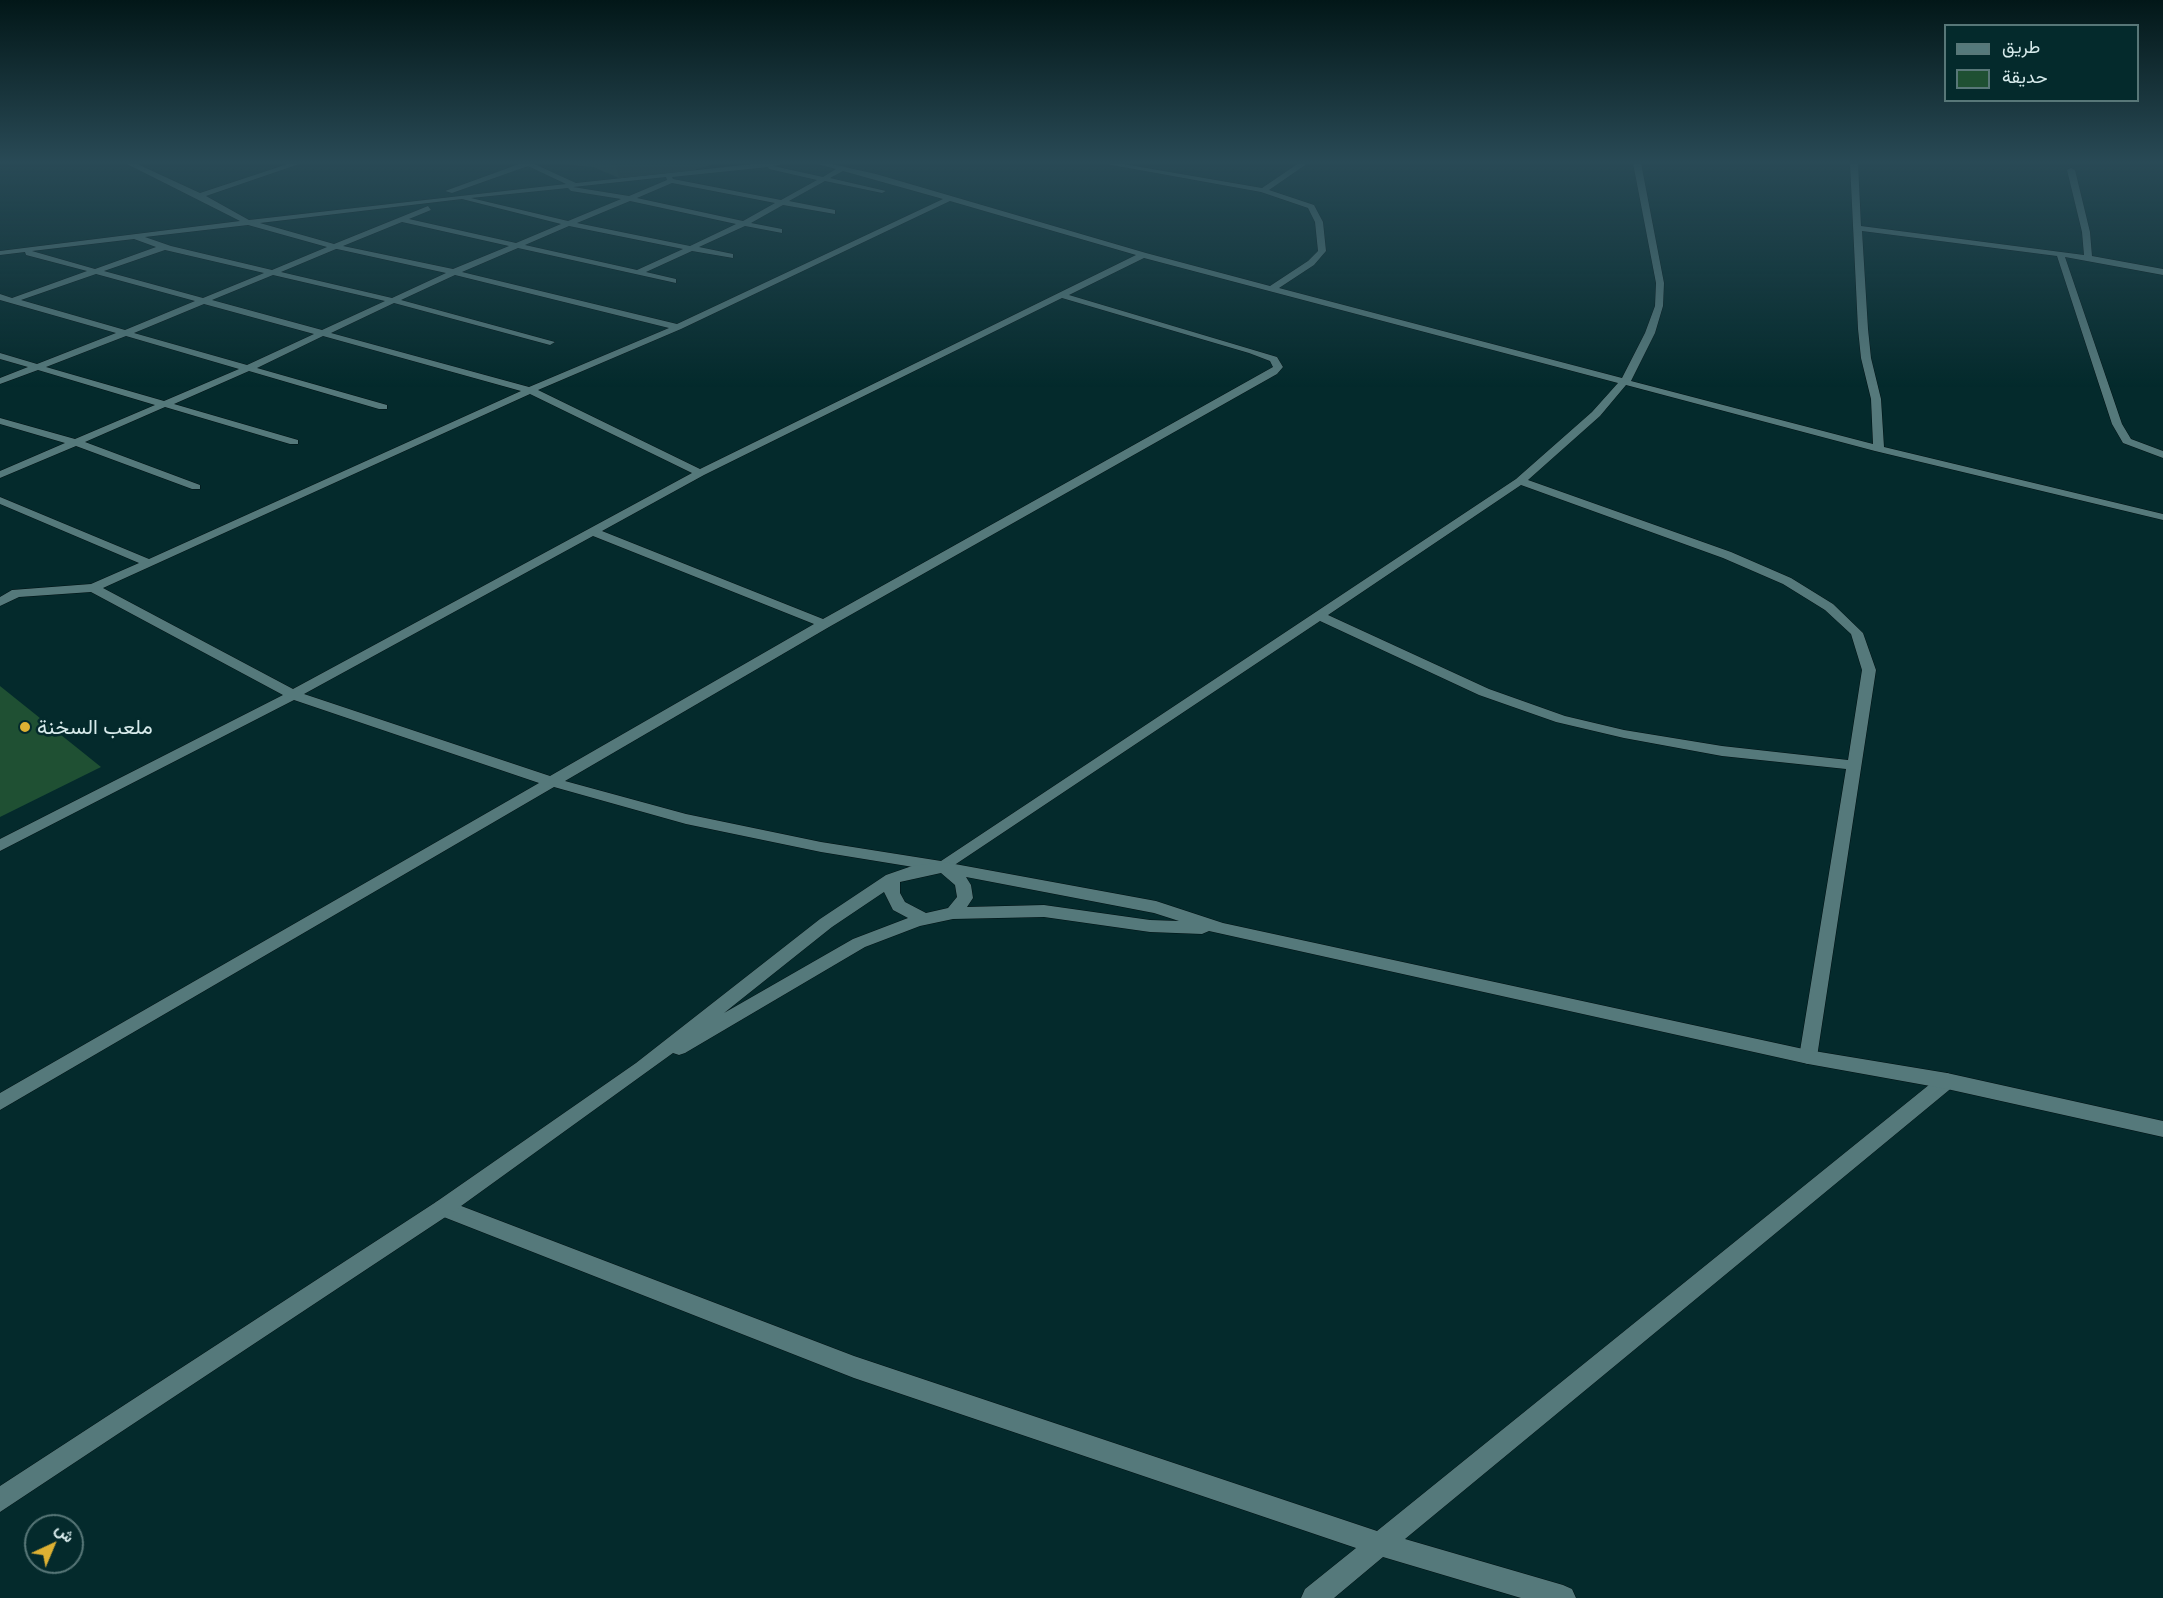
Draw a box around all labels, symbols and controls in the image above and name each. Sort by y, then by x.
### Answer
legend [1944,24,2139,102]
text: طريق [2002,35,2040,57]
text: حديقة [2002,65,2048,87]
place label: ملعب السخنة [37,714,153,740]
marker: ملعب السخنة [18,720,32,734]
north arrow [24,1514,84,1574]
text: ش [52,1519,79,1546]

